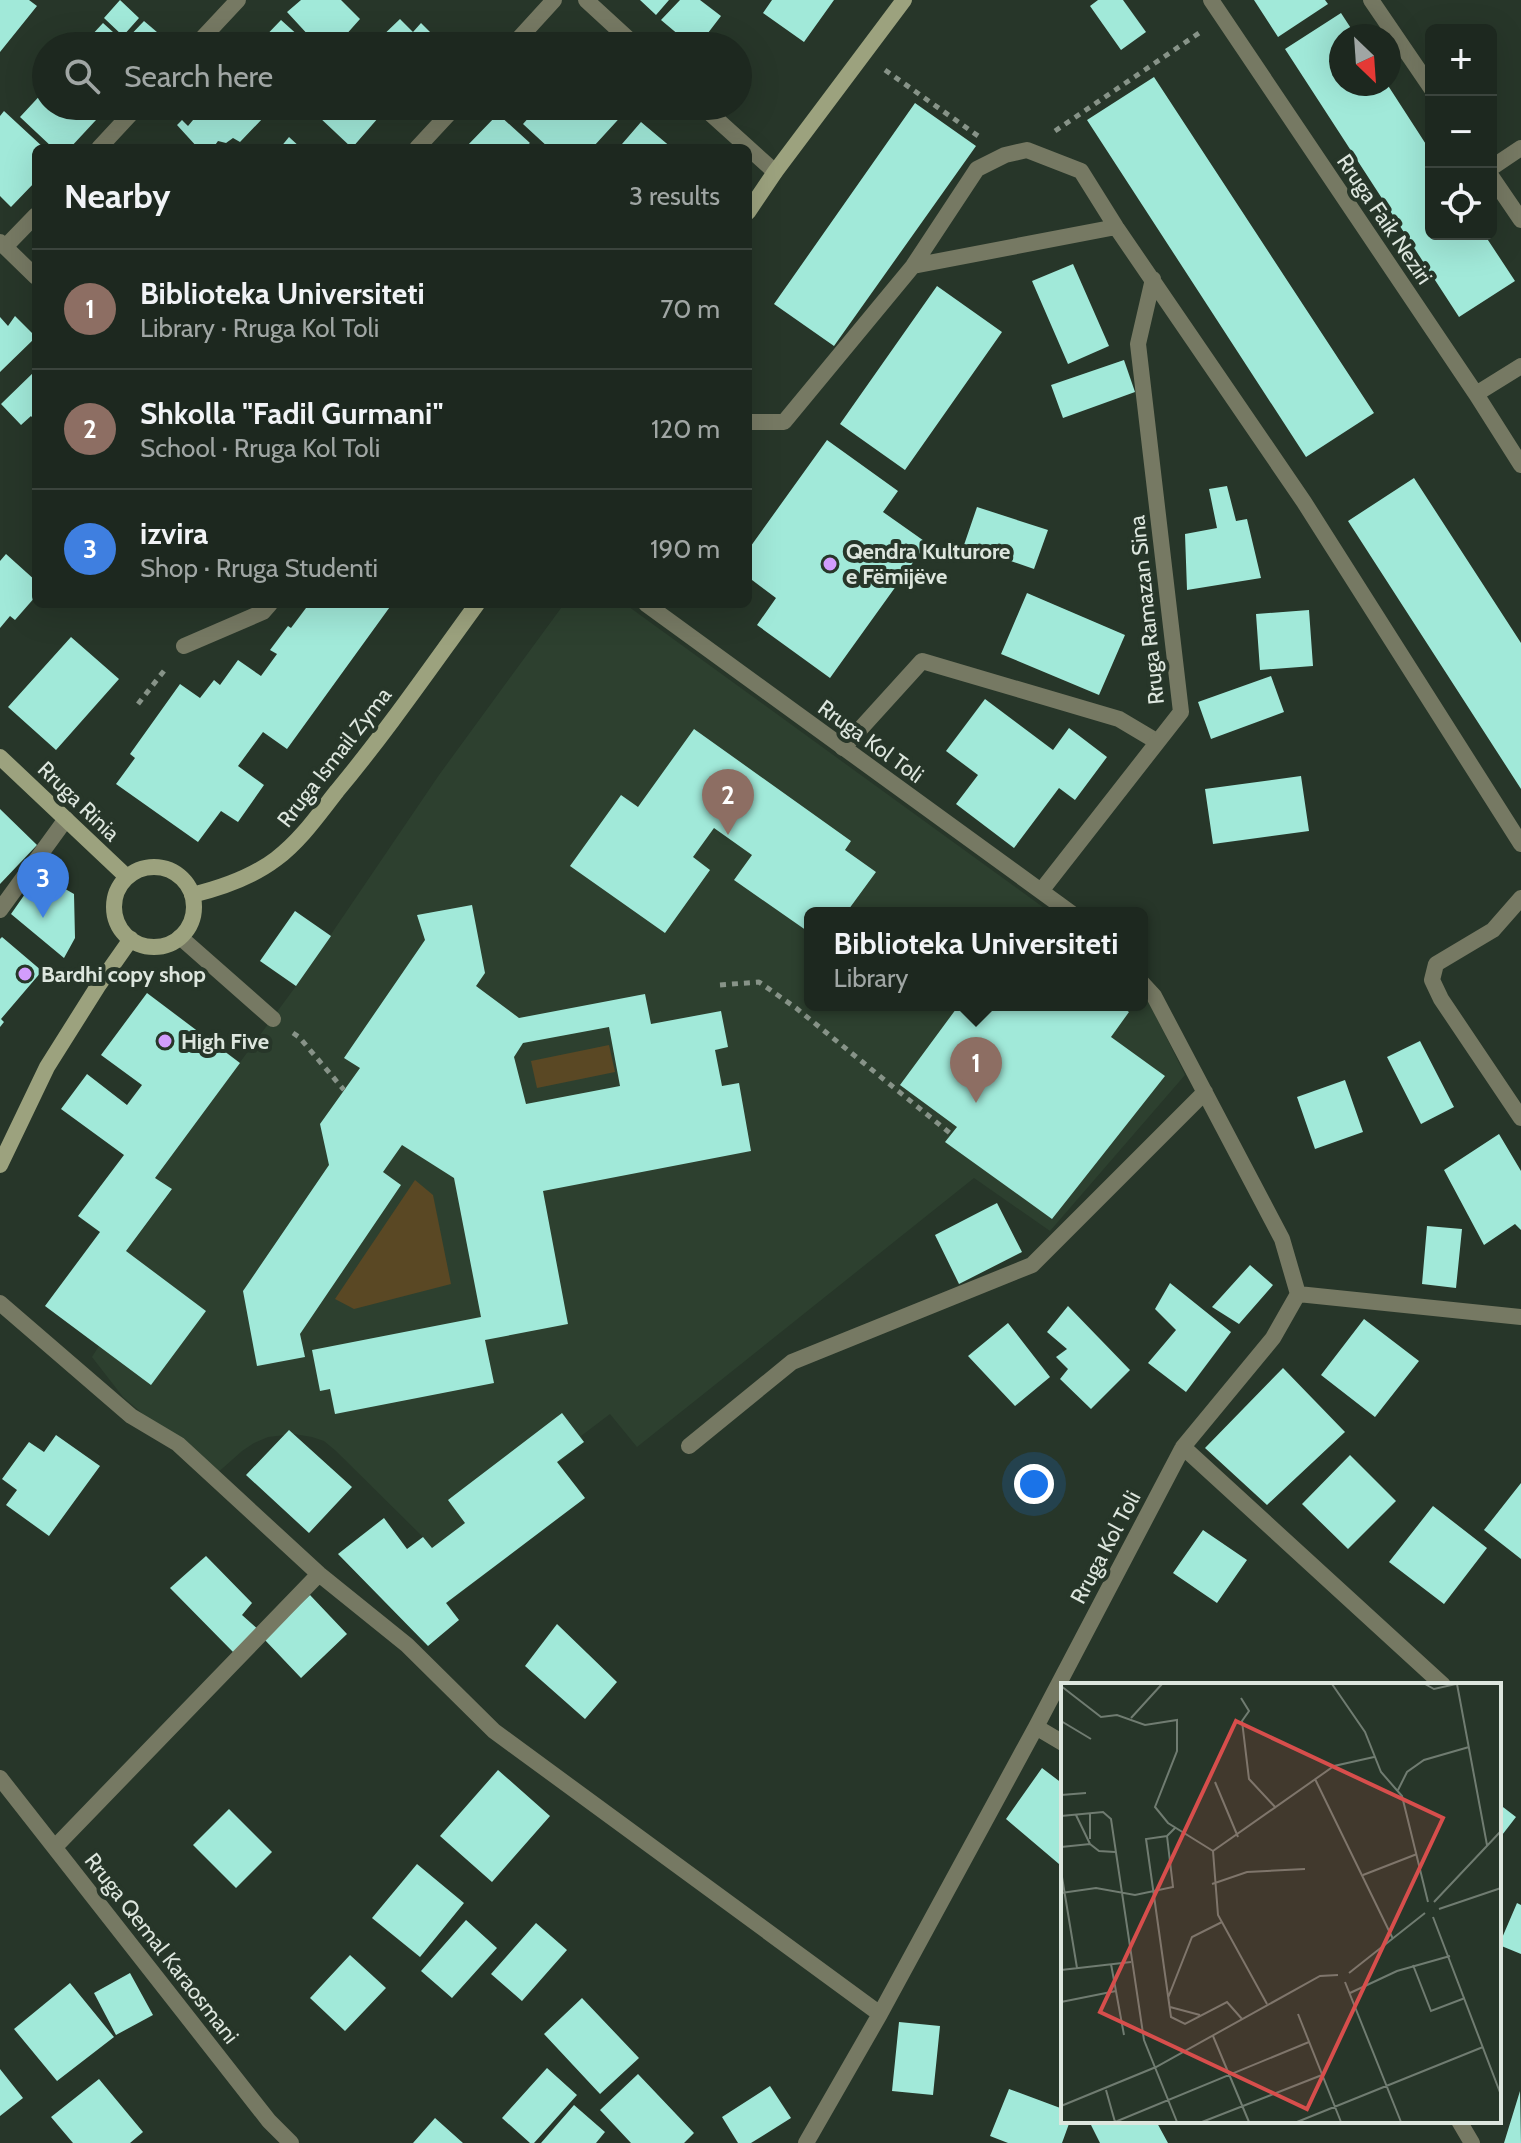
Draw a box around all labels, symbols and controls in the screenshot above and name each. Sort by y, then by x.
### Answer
north arrow [1329,24,1401,96]
map controls [1425,24,1497,240]
button: + [1425,24,1497,96]
search box [32,32,752,120]
icon: search [60,54,104,98]
text: Search here [124,58,273,95]
button: − [1425,96,1497,168]
street label: Rruga Faik Neziri [1331,149,1438,290]
button: locate [1425,168,1497,240]
text: Nearby [64,175,171,217]
text: 3 results [629,180,720,212]
text: Biblioteka Universiteti [140,275,425,312]
text: 1 [85,293,95,325]
text: 70 m [660,293,720,325]
text: Library · Rruga Kol Toli [140,312,379,344]
text: Shkolla "Fadil Gurmani" [140,395,443,432]
text: 2 [83,413,97,445]
text: 120 m [651,413,720,445]
text: School · Rruga Kol Toli [140,432,380,464]
street label: Rruga Ramazan Sina [1123,514,1170,706]
text: izvira [140,515,208,552]
text: 3 [83,533,97,565]
text: 190 m [650,533,720,565]
place label: Qendra Kulturore e Fëmijëve [846,538,1010,590]
text: Shop · Rruga Studenti [140,552,378,584]
marker: Qendra Kulturore e Fëmijëve [821,555,839,573]
street label: Rruga Ismail Zyma [271,682,398,833]
street label: Rruga Kol Toli [813,694,929,789]
street label: Rruga Rinia [32,756,126,847]
pin: 2 [702,769,754,835]
pin: 3 [17,852,69,918]
popup [804,907,1148,1011]
text: Biblioteka Universiteti [834,925,1118,962]
place label: Bardhi copy shop [41,961,206,988]
text: Library [834,962,908,994]
marker: Bardhi copy shop [16,965,34,983]
place label: High Five [181,1028,269,1055]
marker: High Five [156,1032,174,1050]
pin: 1 [950,1037,1002,1103]
your location [1014,1464,1054,1504]
street label: Rruga Kol Toli [1064,1486,1146,1608]
inset map [1061,1683,1501,2123]
street label: Rruga Qemal Karaosmani [79,1848,244,2049]

